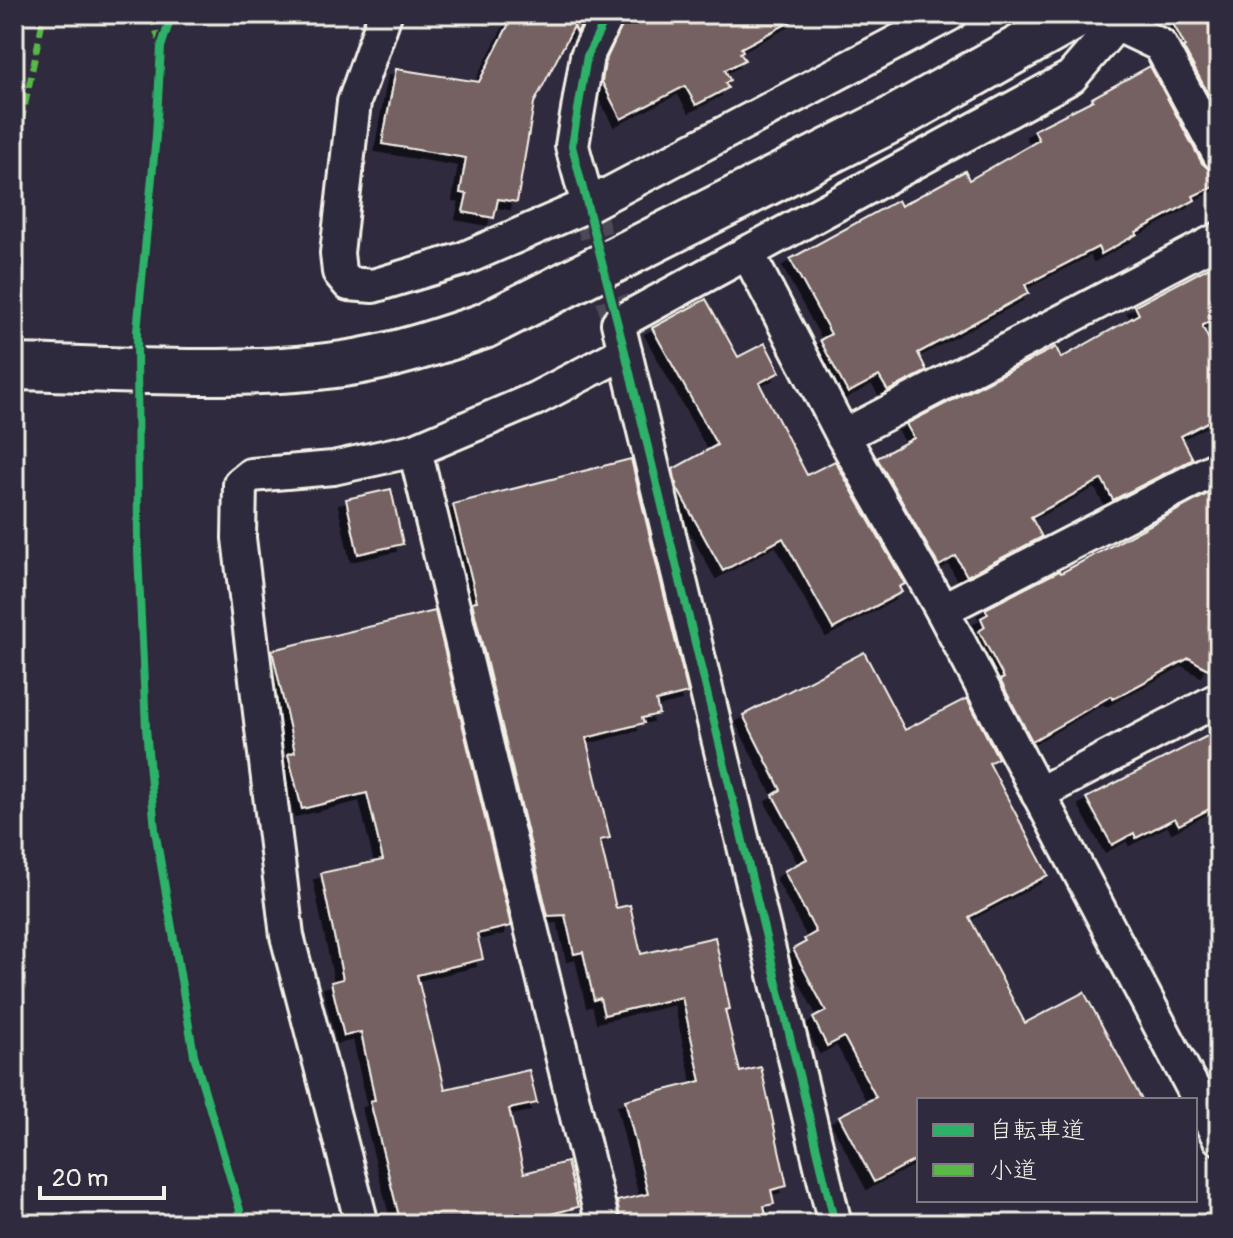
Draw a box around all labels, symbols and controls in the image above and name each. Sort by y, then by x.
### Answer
legend [917,1098,1197,1202]
text: 自転車道 [989,1116,1085,1145]
scale bar [40,1150,164,1200]
text: 小道 [989,1156,1037,1185]
text: 20 m [52,1164,108,1193]

